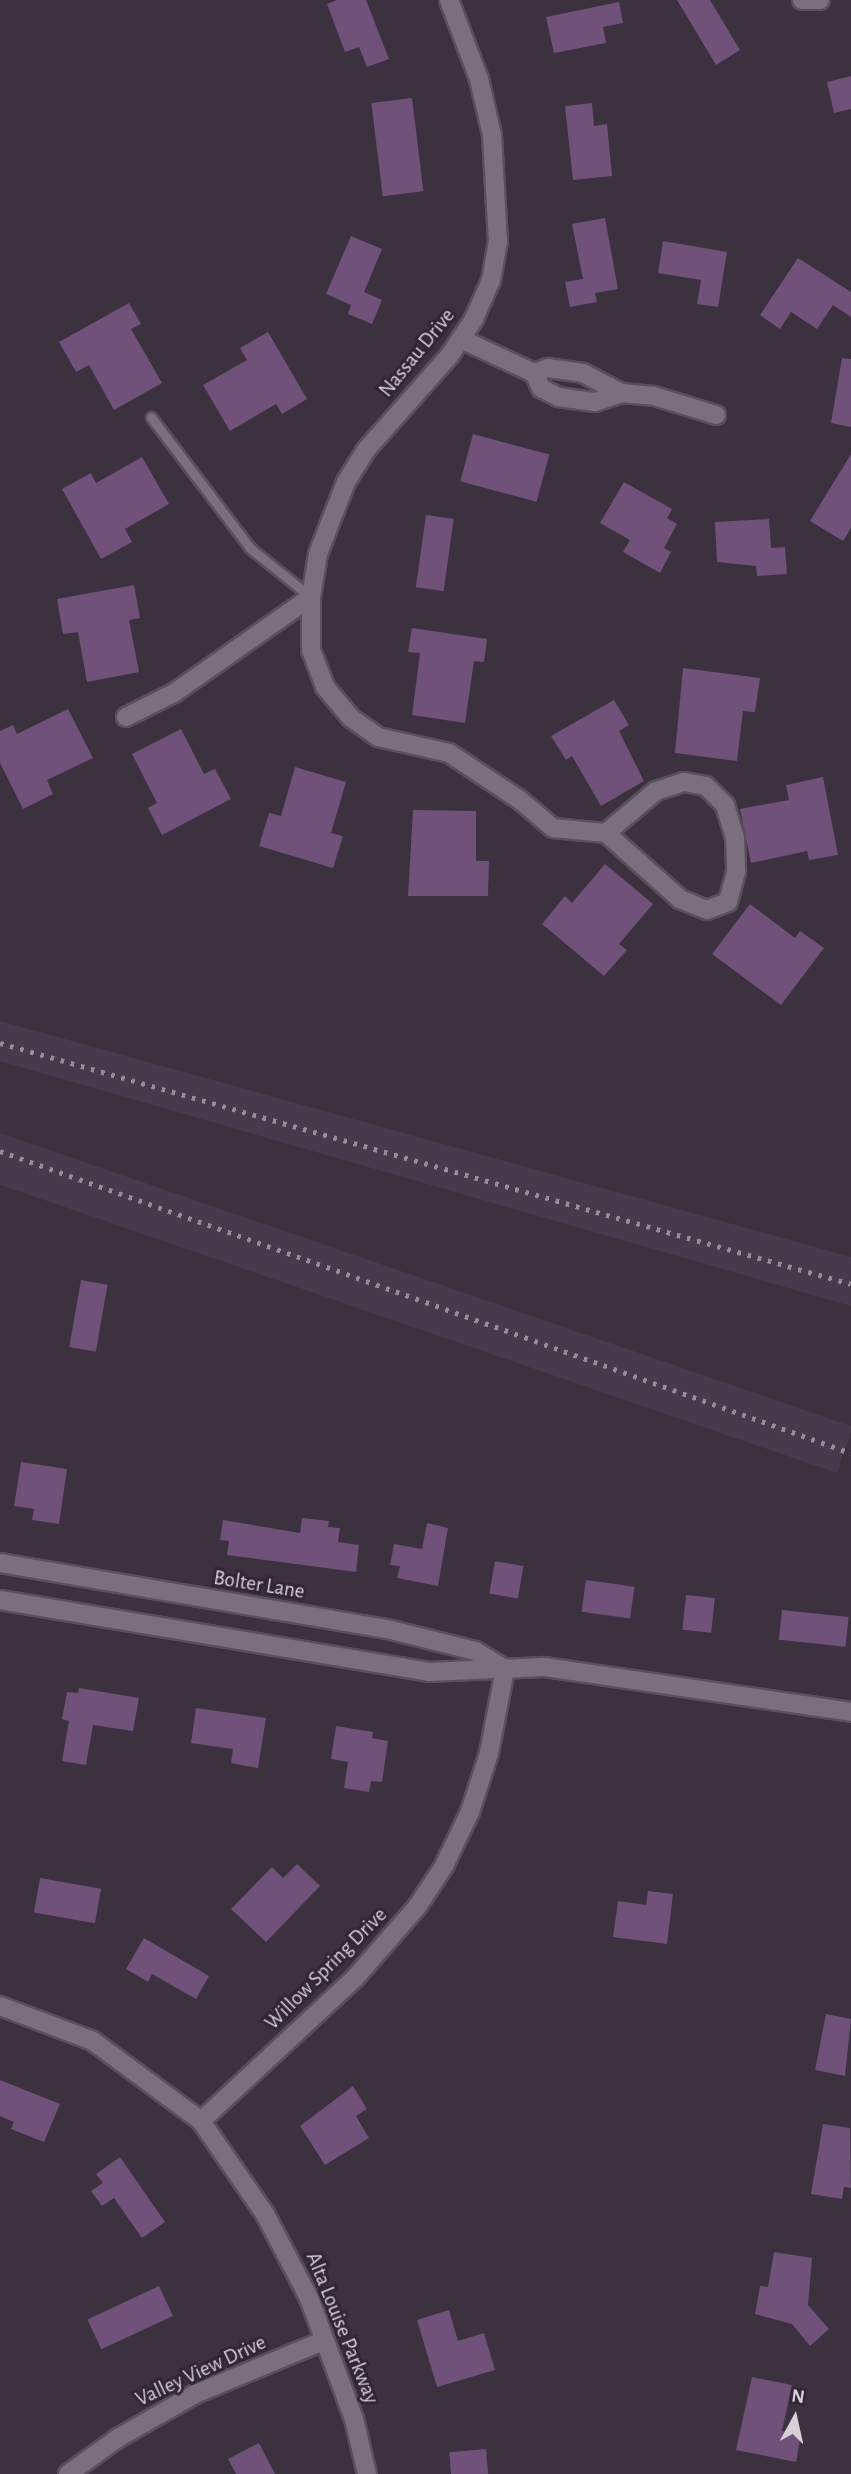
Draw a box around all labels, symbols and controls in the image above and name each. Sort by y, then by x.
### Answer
street label: Nassau Drive [374,304,460,402]
street label: Bolter Lane [212,1565,306,1605]
street label: Willow Spring Drive [260,1903,392,2035]
street label: Alta Louise Parkway [300,2249,384,2407]
street label: Valley View Drive [132,2330,270,2412]
north arrow [760,2383,830,2453]
text: N [790,2386,806,2407]

